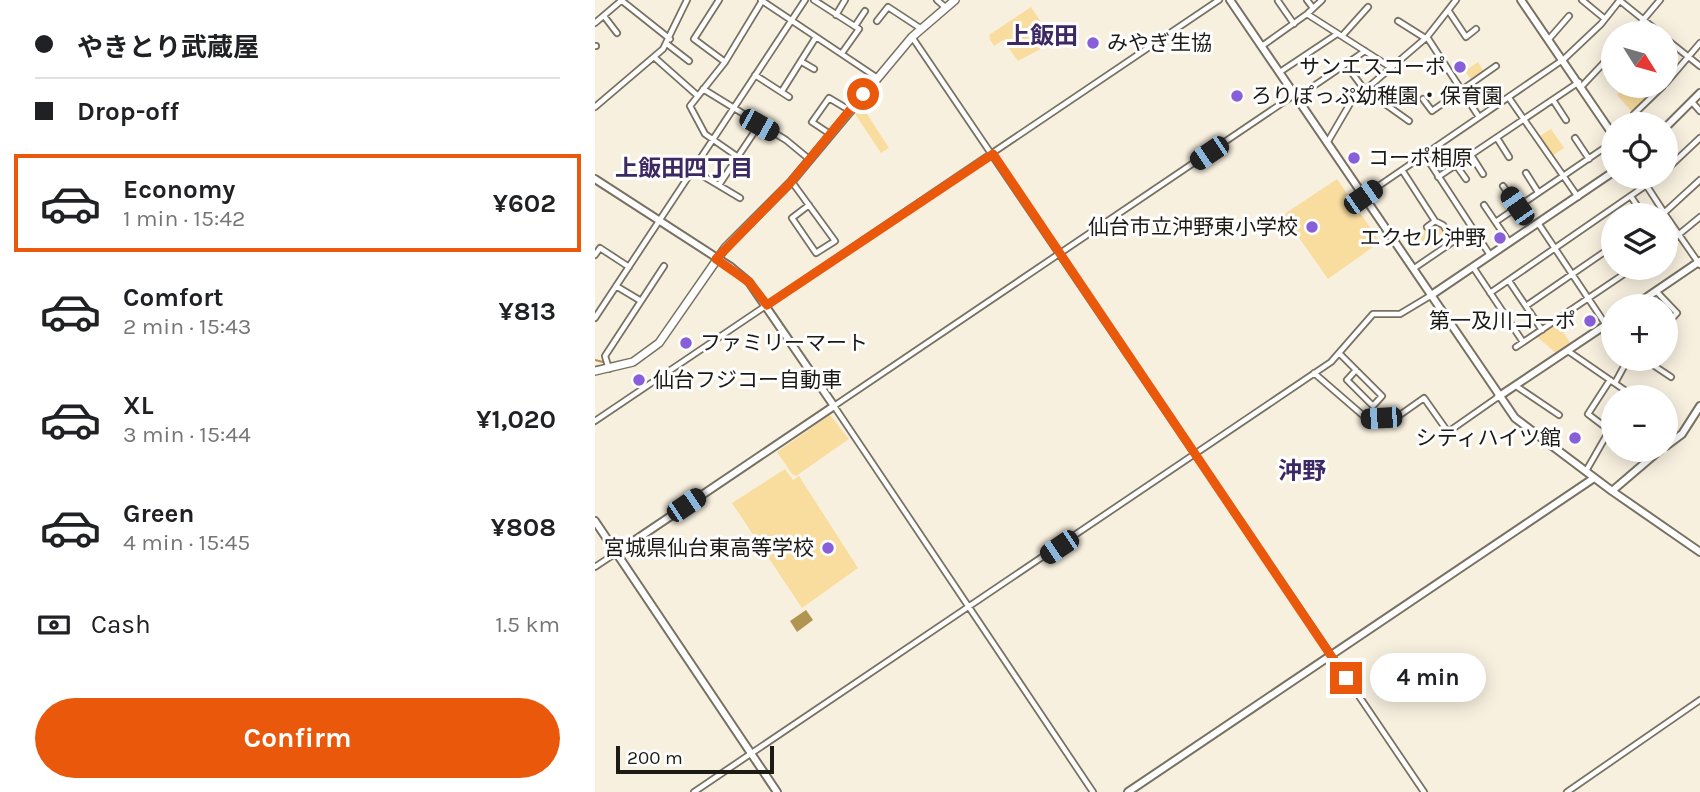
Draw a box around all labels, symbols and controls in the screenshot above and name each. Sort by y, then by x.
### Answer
north arrow [1601,21,1678,98]
map controls [1601,21,1678,462]
district label: 上飯田 [1006,22,1078,50]
place label: みやぎ生協 [1107,31,1212,55]
text: やきとり武蔵屋 [77,32,259,63]
marker: みやぎ生協 [1085,35,1101,51]
place label: サンエスコーポ [1299,55,1446,79]
marker: サンエスコーポ [1452,59,1468,75]
route start [847,78,879,110]
place label: ろりぽっぷ幼稚園・保育園 [1251,84,1503,108]
marker: ろりぽっぷ幼稚園・保育園 [1229,88,1245,104]
text: Drop-off [77,96,179,127]
car [736,106,783,144]
button: locate [1601,112,1678,189]
car [1186,133,1233,173]
place label: コーポ相原 [1368,146,1473,170]
marker: コーポ相原 [1346,150,1362,166]
district label: 上飯田四丁目 [615,155,753,182]
icon: car [39,172,102,235]
text: Economy [123,174,235,205]
car [1340,176,1387,218]
car [1497,183,1538,229]
text: ¥602 [493,188,556,219]
button: layers [1601,203,1678,280]
text: 1 min · 15:42 [123,205,245,232]
place label: 仙台市立沖野東小学校 [1088,215,1298,239]
marker: 仙台市立沖野東小学校 [1304,219,1320,235]
place label: エクセル沖野 [1360,226,1486,250]
marker: エクセル沖野 [1492,230,1508,246]
icon: car [39,280,102,343]
text: Comfort [123,282,224,313]
button: + [1601,294,1678,371]
text: ¥813 [499,296,556,327]
place label: 第一及川コーポ [1429,309,1576,333]
text: 2 min · 15:43 [123,313,251,340]
marker: 第一及川コーポ [1582,313,1598,329]
place label: ファミリーマート [700,331,868,355]
marker: ファミリーマート [678,335,694,351]
place label: 仙台フジコー自動車 [653,368,842,392]
marker: 仙台フジコー自動車 [631,372,647,388]
button: − [1601,385,1678,462]
icon: car [39,388,102,451]
text: XL [123,390,154,421]
text: ¥1,020 [476,404,556,435]
car [1360,406,1403,430]
text: 3 min · 15:44 [123,421,251,448]
place label: シティハイツ館 [1416,426,1561,450]
marker: シティハイツ館 [1567,430,1583,446]
district label: 沖野 [1278,457,1326,485]
car [663,485,710,525]
icon: car [39,496,102,559]
text: Green [123,498,195,529]
text: ¥808 [491,512,556,543]
car [1036,527,1083,567]
text: 4 min · 15:45 [123,529,250,556]
place label: 宮城県仙台東高等学校 [604,536,814,560]
marker: 宮城県仙台東高等学校 [820,540,836,556]
icon: cash [35,606,73,644]
text: Cash [91,609,151,640]
text: 1.5 km [495,611,560,638]
callout: 4 min [1371,654,1486,702]
route end [1330,662,1362,694]
text: 4 min [1396,664,1460,691]
button: Confirm [35,698,560,778]
scale bar [616,743,773,775]
text: 200 m [627,747,683,769]

